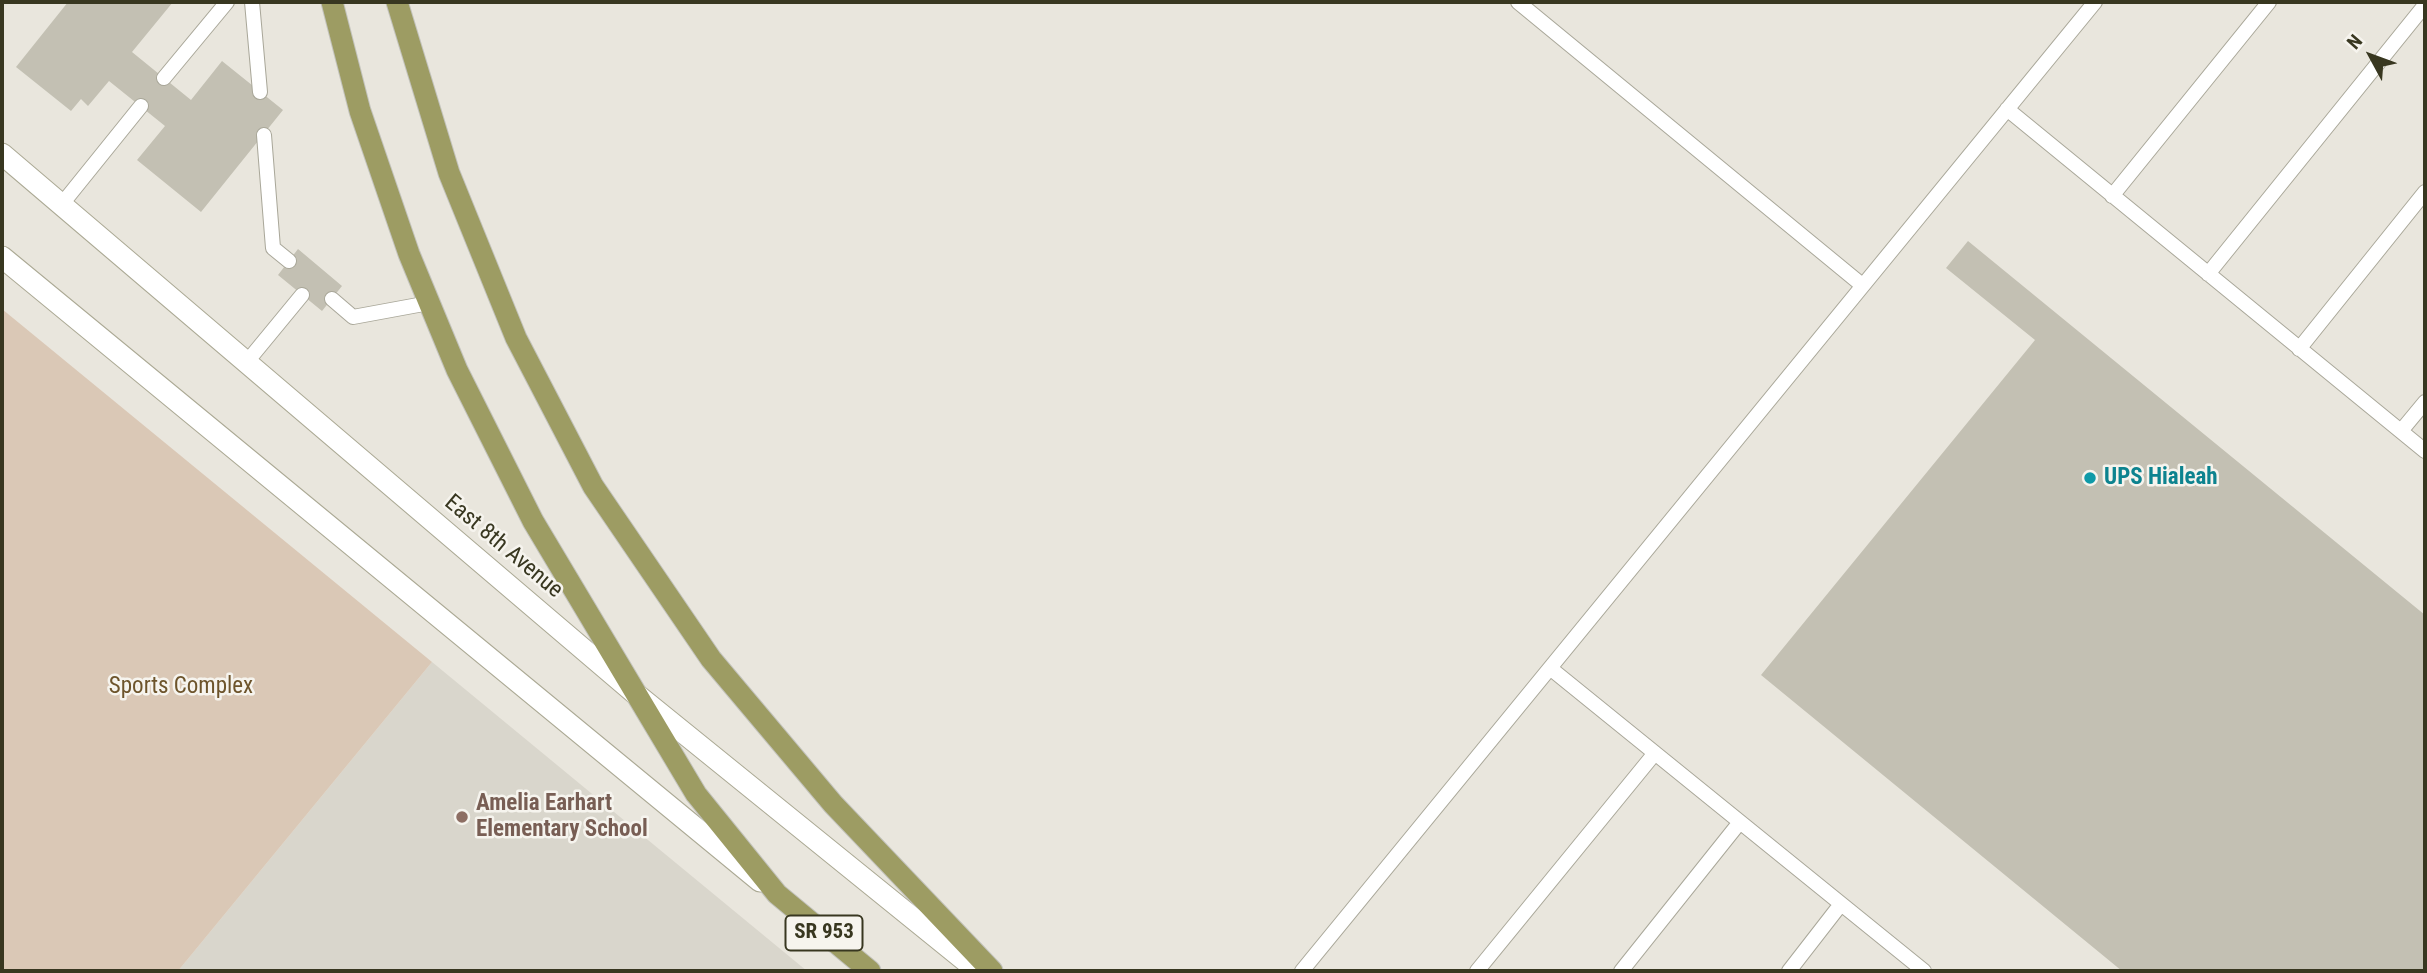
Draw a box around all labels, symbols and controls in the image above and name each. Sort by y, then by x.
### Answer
north arrow [2336,21,2406,91]
text: N [2342,30,2367,54]
place label: UPS Hialeah [2104,464,2218,492]
marker: UPS Hialeah [2082,470,2098,486]
street label: East 8th Avenue [438,490,568,604]
park label: Sports Complex [109,673,253,701]
place label: Amelia Earhart Elementary School [476,790,648,844]
marker: Amelia Earhart Elementary School [454,809,470,825]
road number: SR 953 [786,916,862,950]

